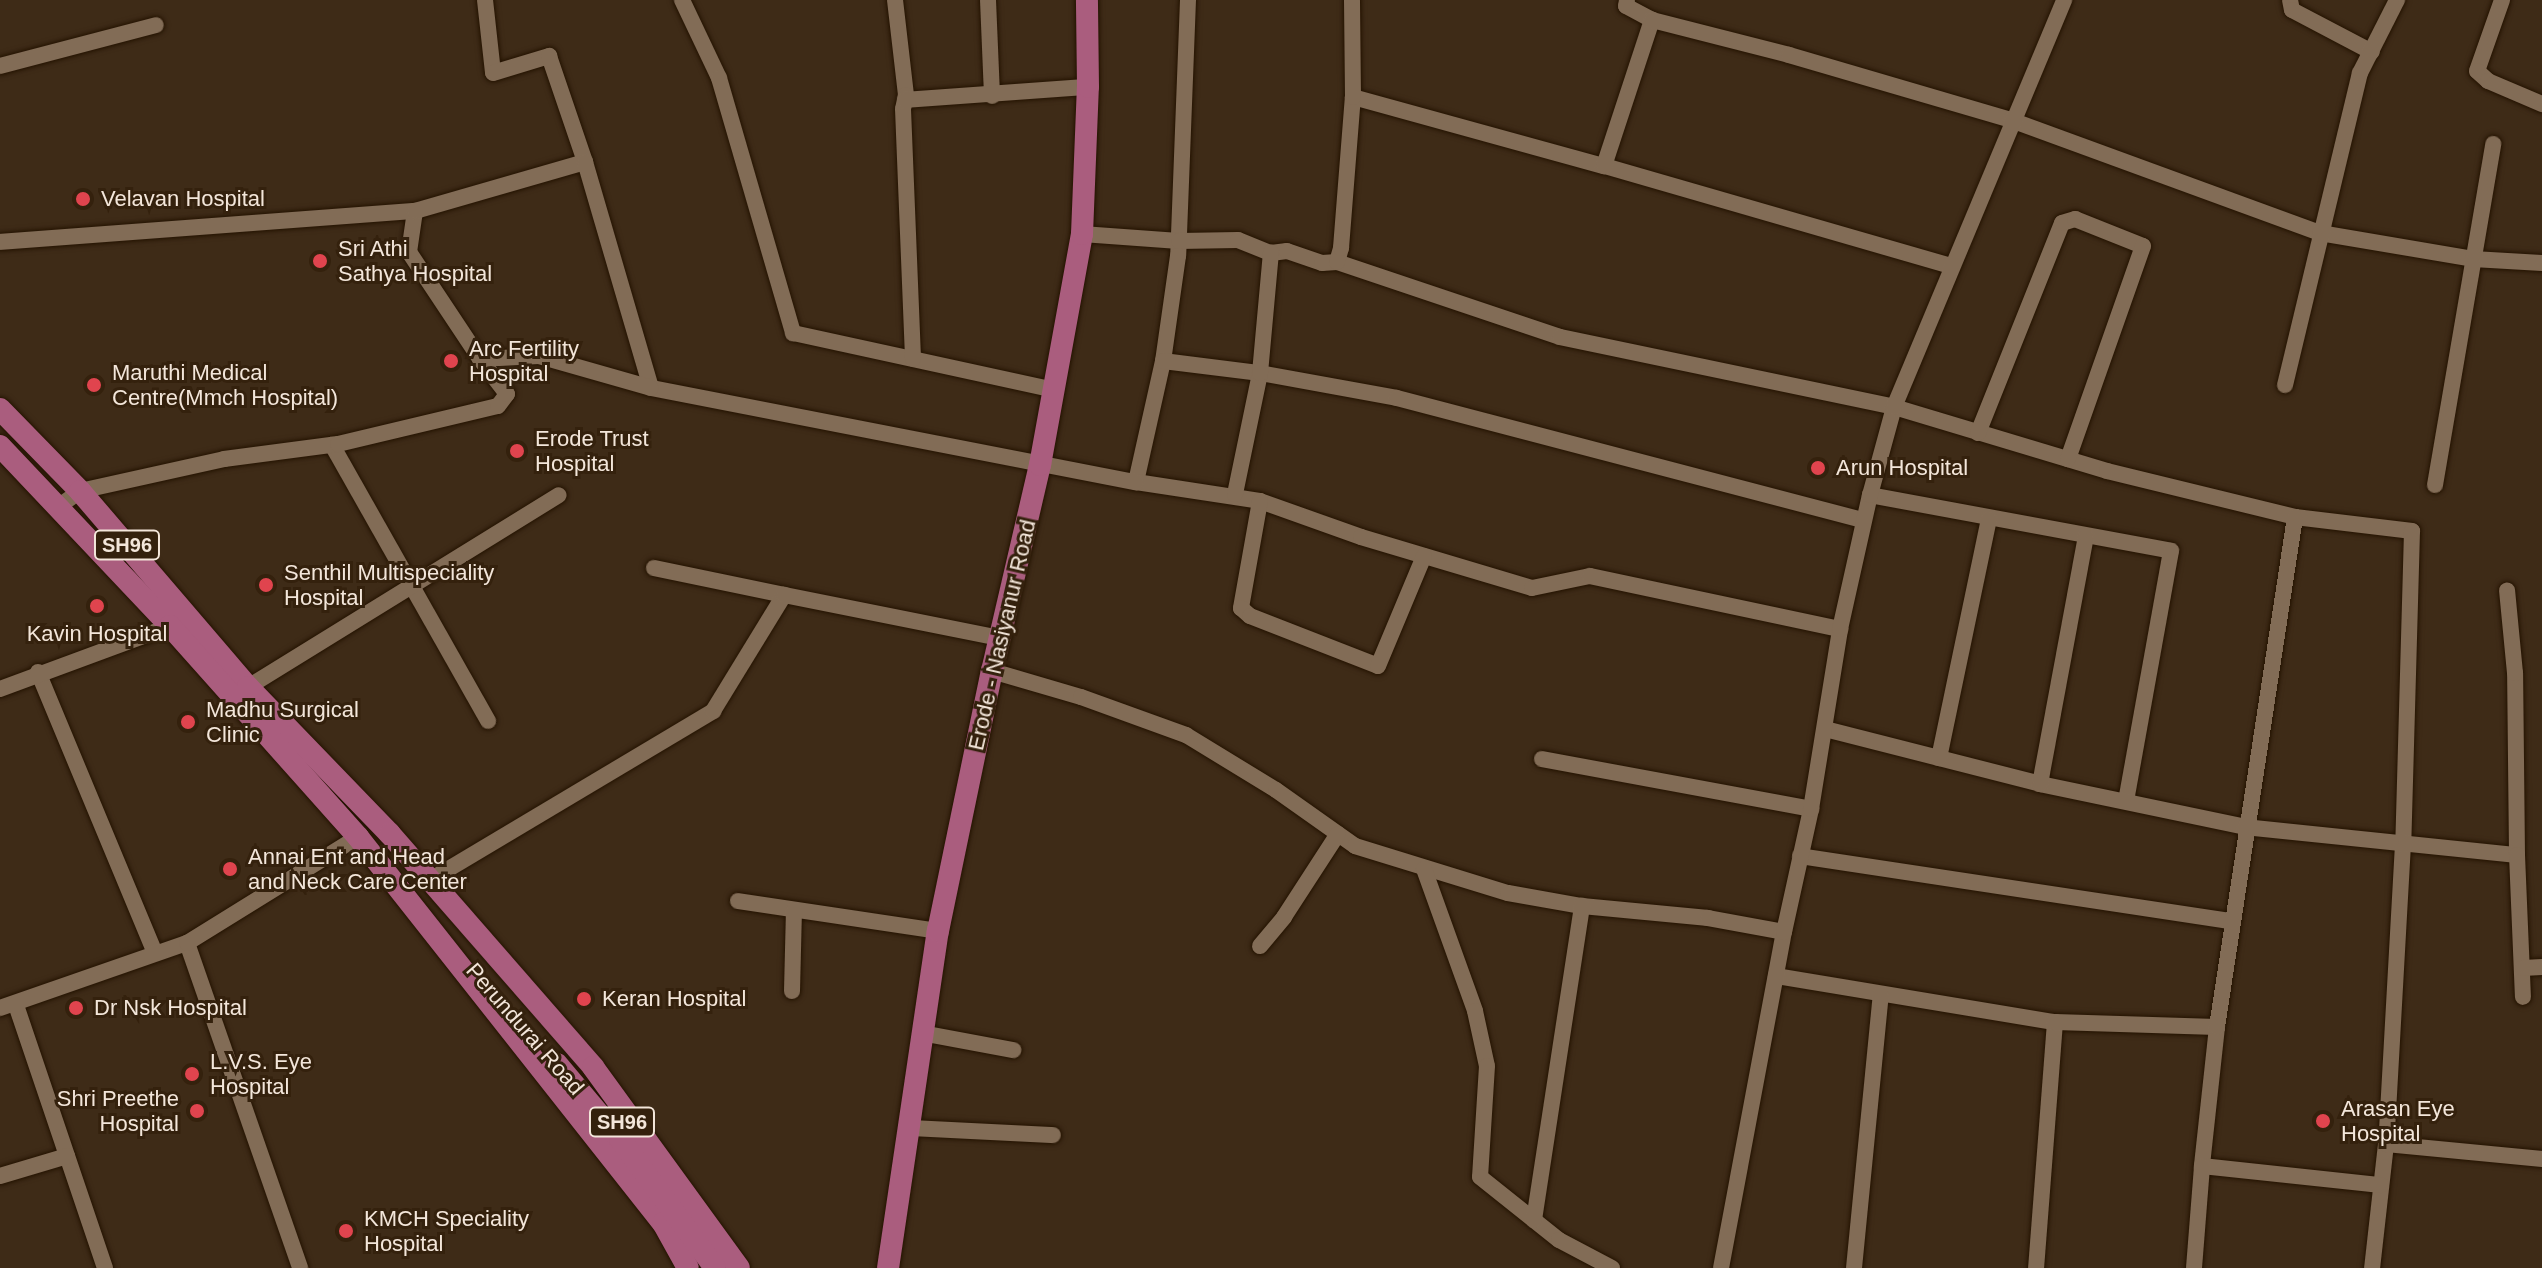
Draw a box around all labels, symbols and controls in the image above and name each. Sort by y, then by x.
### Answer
place label: Velavan Hospital [101,186,265,212]
marker: Velavan Hospital [72,188,94,210]
place label: Sri Athi Sathya Hospital [338,235,492,286]
marker: Sri Athi Sathya Hospital [309,250,331,272]
place label: Arc Fertility Hospital [469,335,579,386]
marker: Arc Fertility Hospital [440,350,462,372]
place label: Maruthi Medical Centre(Mmch Hospital) [112,359,338,410]
marker: Maruthi Medical Centre(Mmch Hospital) [83,374,105,396]
place label: Erode Trust Hospital [535,425,649,476]
marker: Erode Trust Hospital [506,440,528,462]
place label: Arun Hospital [1836,455,1968,481]
marker: Arun Hospital [1807,457,1829,479]
street label: Erode - Nasiyanur Road [963,517,1041,753]
road number: SH96 [93,529,161,561]
place label: Senthil Multispeciality Hospital [284,559,494,610]
marker: Senthil Multispeciality Hospital [255,574,277,596]
marker: Kavin Hospital [86,595,108,617]
place label: Kavin Hospital [27,621,167,647]
place label: Madhu Surgical Clinic [206,696,359,748]
marker: Madhu Surgical Clinic [177,711,199,733]
place label: Annai Ent and Head and Neck Care Center [248,843,467,894]
marker: Annai Ent and Head and Neck Care Center [219,858,241,880]
street label: Perundurai Road [460,958,590,1100]
place label: Keran Hospital [602,986,746,1012]
marker: Keran Hospital [573,988,595,1010]
place label: Dr Nsk Hospital [94,995,247,1021]
marker: Dr Nsk Hospital [65,997,87,1019]
place label: L.V.S. Eye Hospital [210,1048,312,1100]
marker: L.V.S. Eye Hospital [181,1063,203,1085]
place label: Shri Preethe Hospital [57,1085,179,1136]
place label: Arasan Eye Hospital [2341,1095,2455,1146]
marker: Shri Preethe Hospital [186,1100,208,1122]
road number: SH96 [588,1106,656,1138]
marker: Arasan Eye Hospital [2312,1110,2334,1132]
place label: KMCH Speciality Hospital [364,1205,529,1256]
marker: KMCH Speciality Hospital [335,1220,357,1242]

